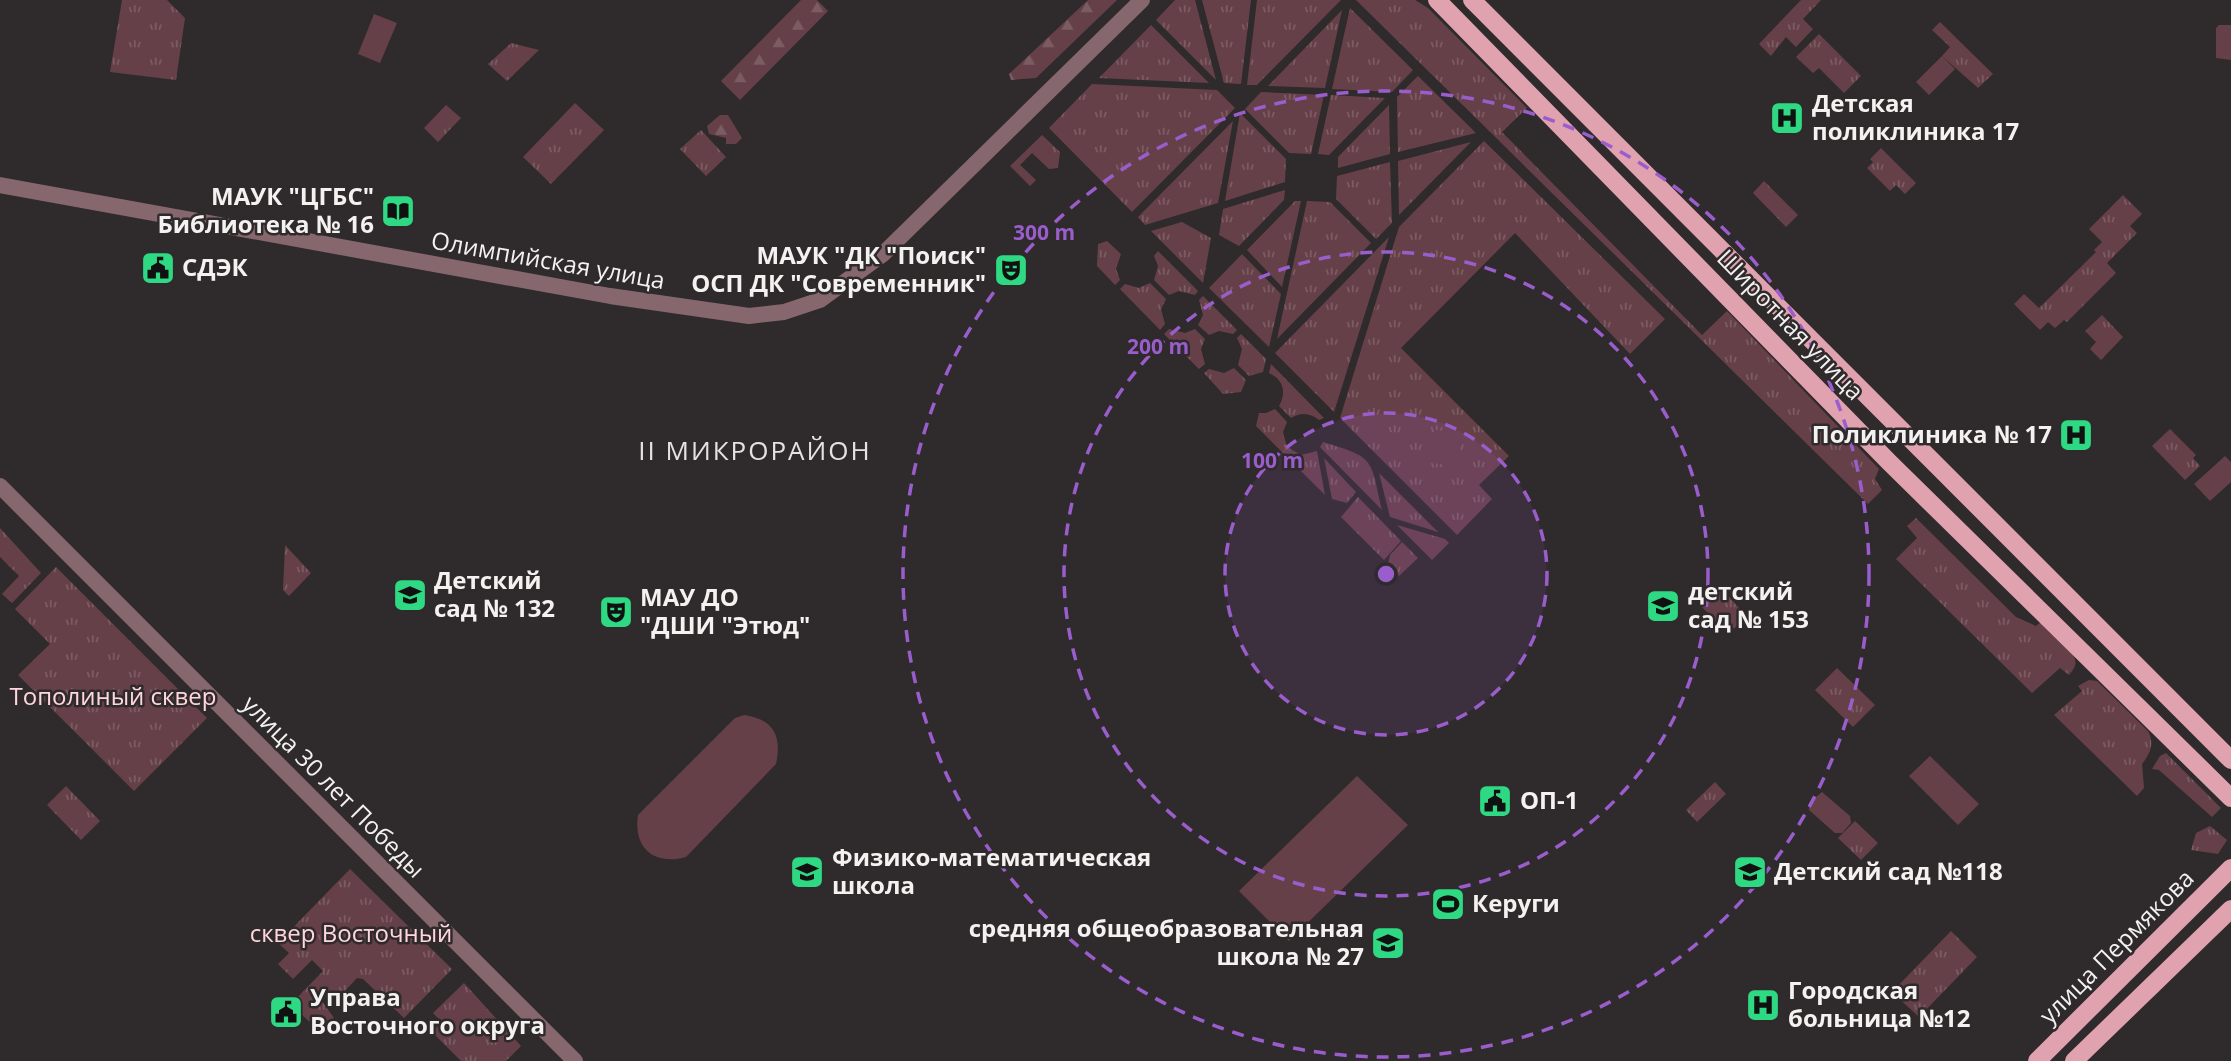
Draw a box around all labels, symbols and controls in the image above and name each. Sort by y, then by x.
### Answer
place label: Детская поликлиника 17 [1812,86,2019,147]
hospital icon: Детская поликлиника 17 [1768,99,1806,137]
place label: МАУК "ЦГБС" Библиотека № 16 [157,179,374,240]
library icon: МАУК "ЦГБС" Библиотека № 16 [379,192,417,230]
text: 300 m [1013,218,1075,246]
street label: Олимпийская улица [429,223,668,296]
place label: МАУК "ДК "Поиск" ОСП ДК "Современник" [691,238,986,299]
street label: Широтная улица [1710,241,1872,407]
public building icon: СДЭК [139,249,177,287]
place label: СДЭК [182,250,249,283]
theatre icon: МАУК "ДК "Поиск" ОСП ДК "Современник" [992,251,1030,289]
text: 200 m [1127,332,1189,360]
hospital icon: Поликлиника № 17 [2057,416,2095,454]
place label: Поликлиника № 17 [1812,417,2052,450]
district label: II МИКРОРАЙОН [638,432,872,468]
text: 100 m [1241,446,1303,474]
centre of rings [1374,562,1398,586]
place label: Детский сад № 132 [434,563,555,624]
place label: детский сад № 153 [1688,574,1809,635]
school or university icon: Детский сад № 132 [391,576,429,614]
place label: МАУ ДО "ДШИ "Этюд" [640,580,810,641]
school or university icon: детский сад № 153 [1644,587,1682,625]
theatre icon: МАУ ДО "ДШИ "Этюд" [597,593,635,631]
park label: Тополиный сквер [10,679,216,712]
street label: улица 30 лет Победы [235,687,433,885]
public building icon: ОП-1 [1476,782,1514,820]
place label: ОП-1 [1520,783,1578,816]
place label: Физико-математическая школа [832,840,1151,901]
school or university icon: Физико-математическая школа [788,853,826,891]
school or university icon: Детский сад №118 [1731,853,1769,891]
place label: Детский сад №118 [1774,854,2003,887]
street label: улица Пермякова [2031,861,2200,1030]
sports icon: Керуги [1429,885,1467,923]
place label: Керуги [1472,886,1560,919]
place label: средняя общеобразовательная школа № 27 [969,911,1364,972]
park label: сквер Восточный [250,916,452,949]
school or university icon: средняя общеобразовательная школа № 27 [1369,924,1407,962]
place label: Городская больница №12 [1788,973,1971,1034]
place label: Управа Восточного округа [310,980,545,1041]
hospital icon: Городская больница №12 [1744,986,1782,1024]
public building icon: Управа Восточного округа [267,993,305,1031]

